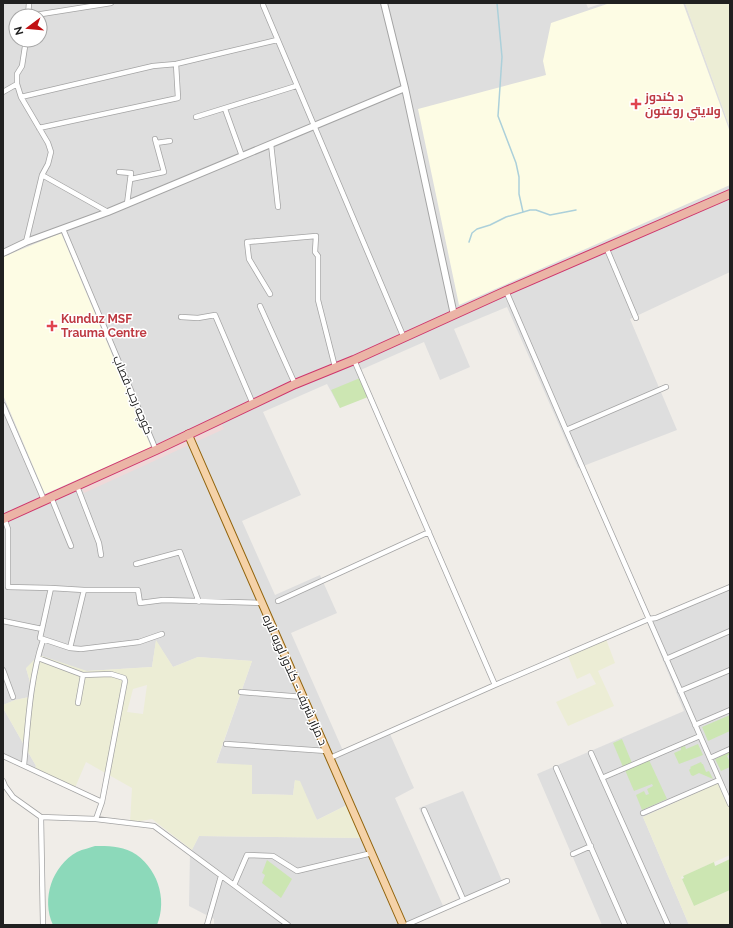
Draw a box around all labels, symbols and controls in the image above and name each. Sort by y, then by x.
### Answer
north arrow [8,8,48,48]
text: N [11,25,26,36]
place label: د کندوز ولایتي روغتون [644,90,721,121]
marker: د کندوز ولایتي روغتون [630,98,642,110]
place label: Kunduz MSF Trauma Centre [61,312,147,340]
marker: Kunduz MSF Trauma Centre [46,320,58,332]
street label: کوچه رجب قصاب [108,353,156,437]
street label: د مزار شریف - کندوز لویه لاره [260,613,330,748]

